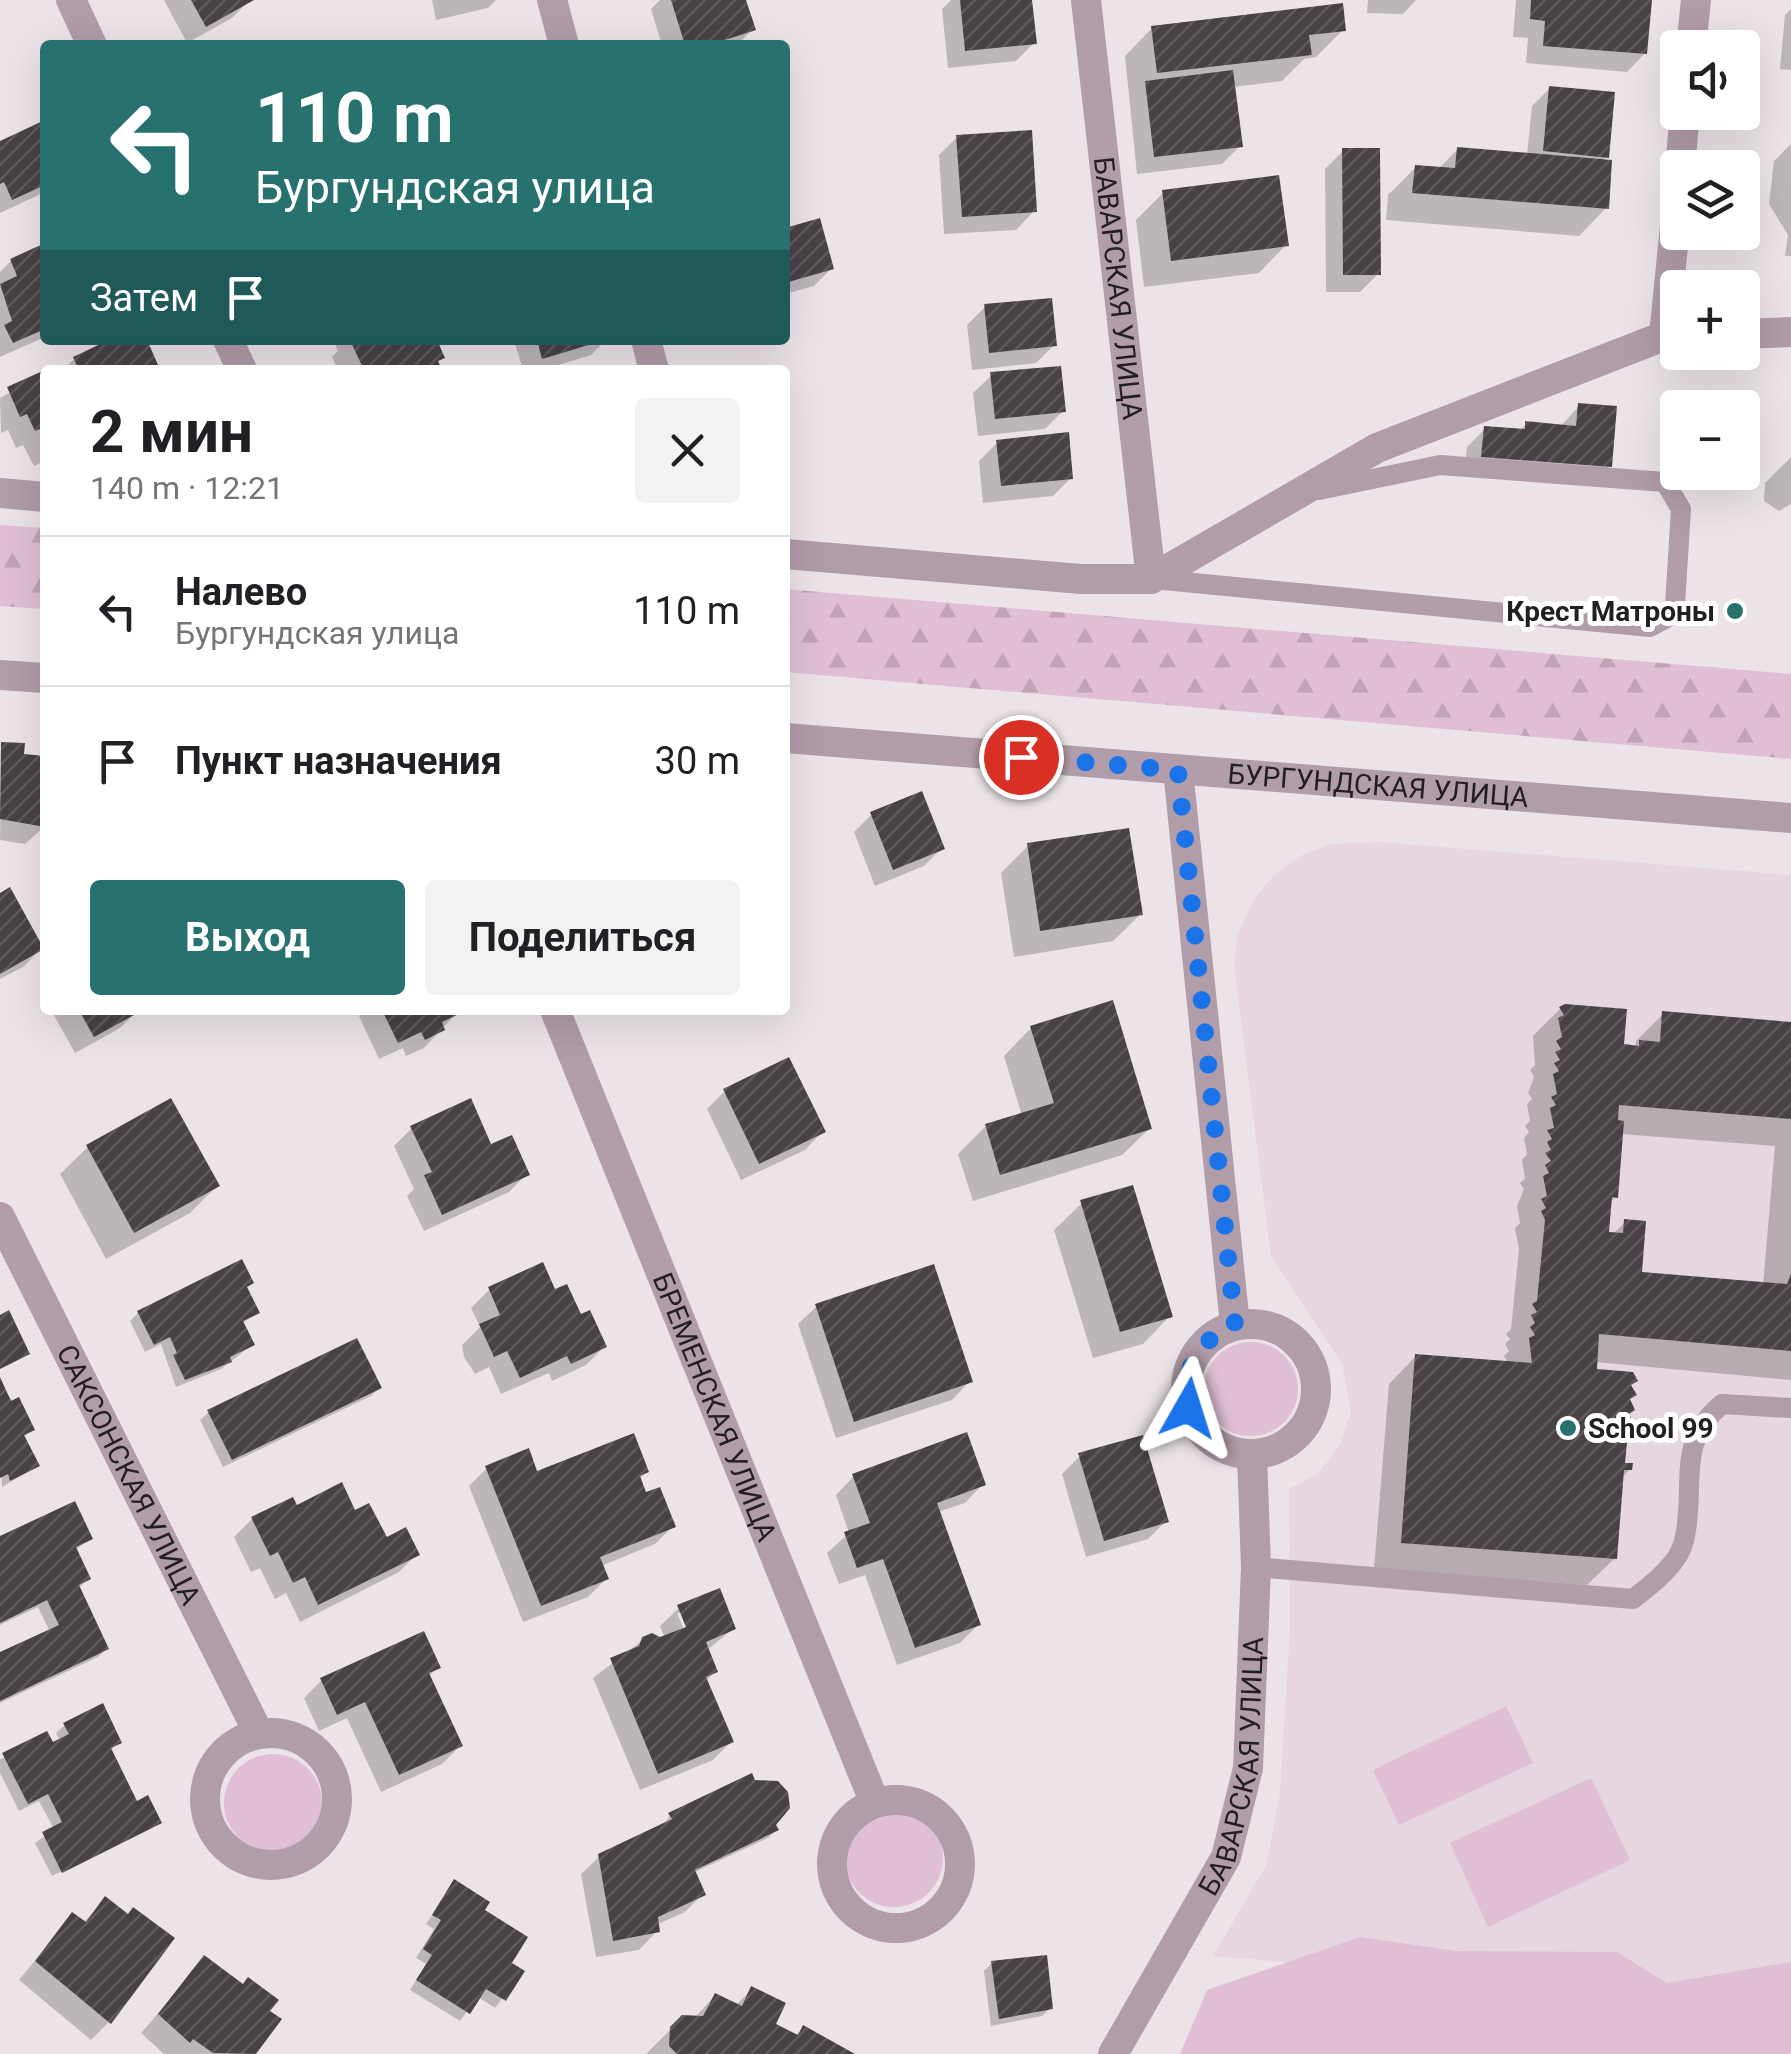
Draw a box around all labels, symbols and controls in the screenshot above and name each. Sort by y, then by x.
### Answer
map controls [1660,30,1760,490]
button: sound [1660,30,1760,130]
text: 110 m [255,77,454,159]
icon: left [90,80,220,210]
button: layers [1660,150,1760,250]
street label: БАВАРСКАЯ УЛИЦА [1087,155,1149,421]
text: Бургундская улица [255,161,655,214]
icon: arrive [218,270,273,325]
button: + [1660,270,1760,370]
text: Затем [90,276,198,320]
button: − [1660,390,1760,490]
text: 2 мин [90,396,253,467]
button: close [635,398,740,503]
text: 140 m · 12:21 [90,469,284,507]
text: Налево [175,570,307,614]
icon: left [90,584,145,639]
text: 110 m [633,589,740,633]
place label: Крест Матроны [1506,595,1715,628]
marker: Крест Матроны [1724,600,1746,622]
text: Бургундская улица [175,614,459,652]
pin [979,715,1064,800]
icon: arrive [994,730,1049,785]
icon: arrive [90,734,145,789]
text: Пункт назначения [175,739,502,783]
text: 30 m [655,739,740,783]
street label: БУРГУНДСКАЯ УЛИЦА [1226,757,1530,814]
button: Выход [90,880,405,995]
button: Поделиться [425,880,740,995]
street label: БРЕМЕНСКАЯ УЛИЦА [646,1268,784,1546]
street label: САКСОНСКАЯ УЛИЦА [50,1339,207,1610]
position arrow [1136,1356,1240,1460]
place label: School 99 [1588,1412,1714,1445]
marker: School 99 [1557,1417,1579,1439]
street label: БАВАРСКАЯ УЛИЦА [1192,1636,1270,1901]

